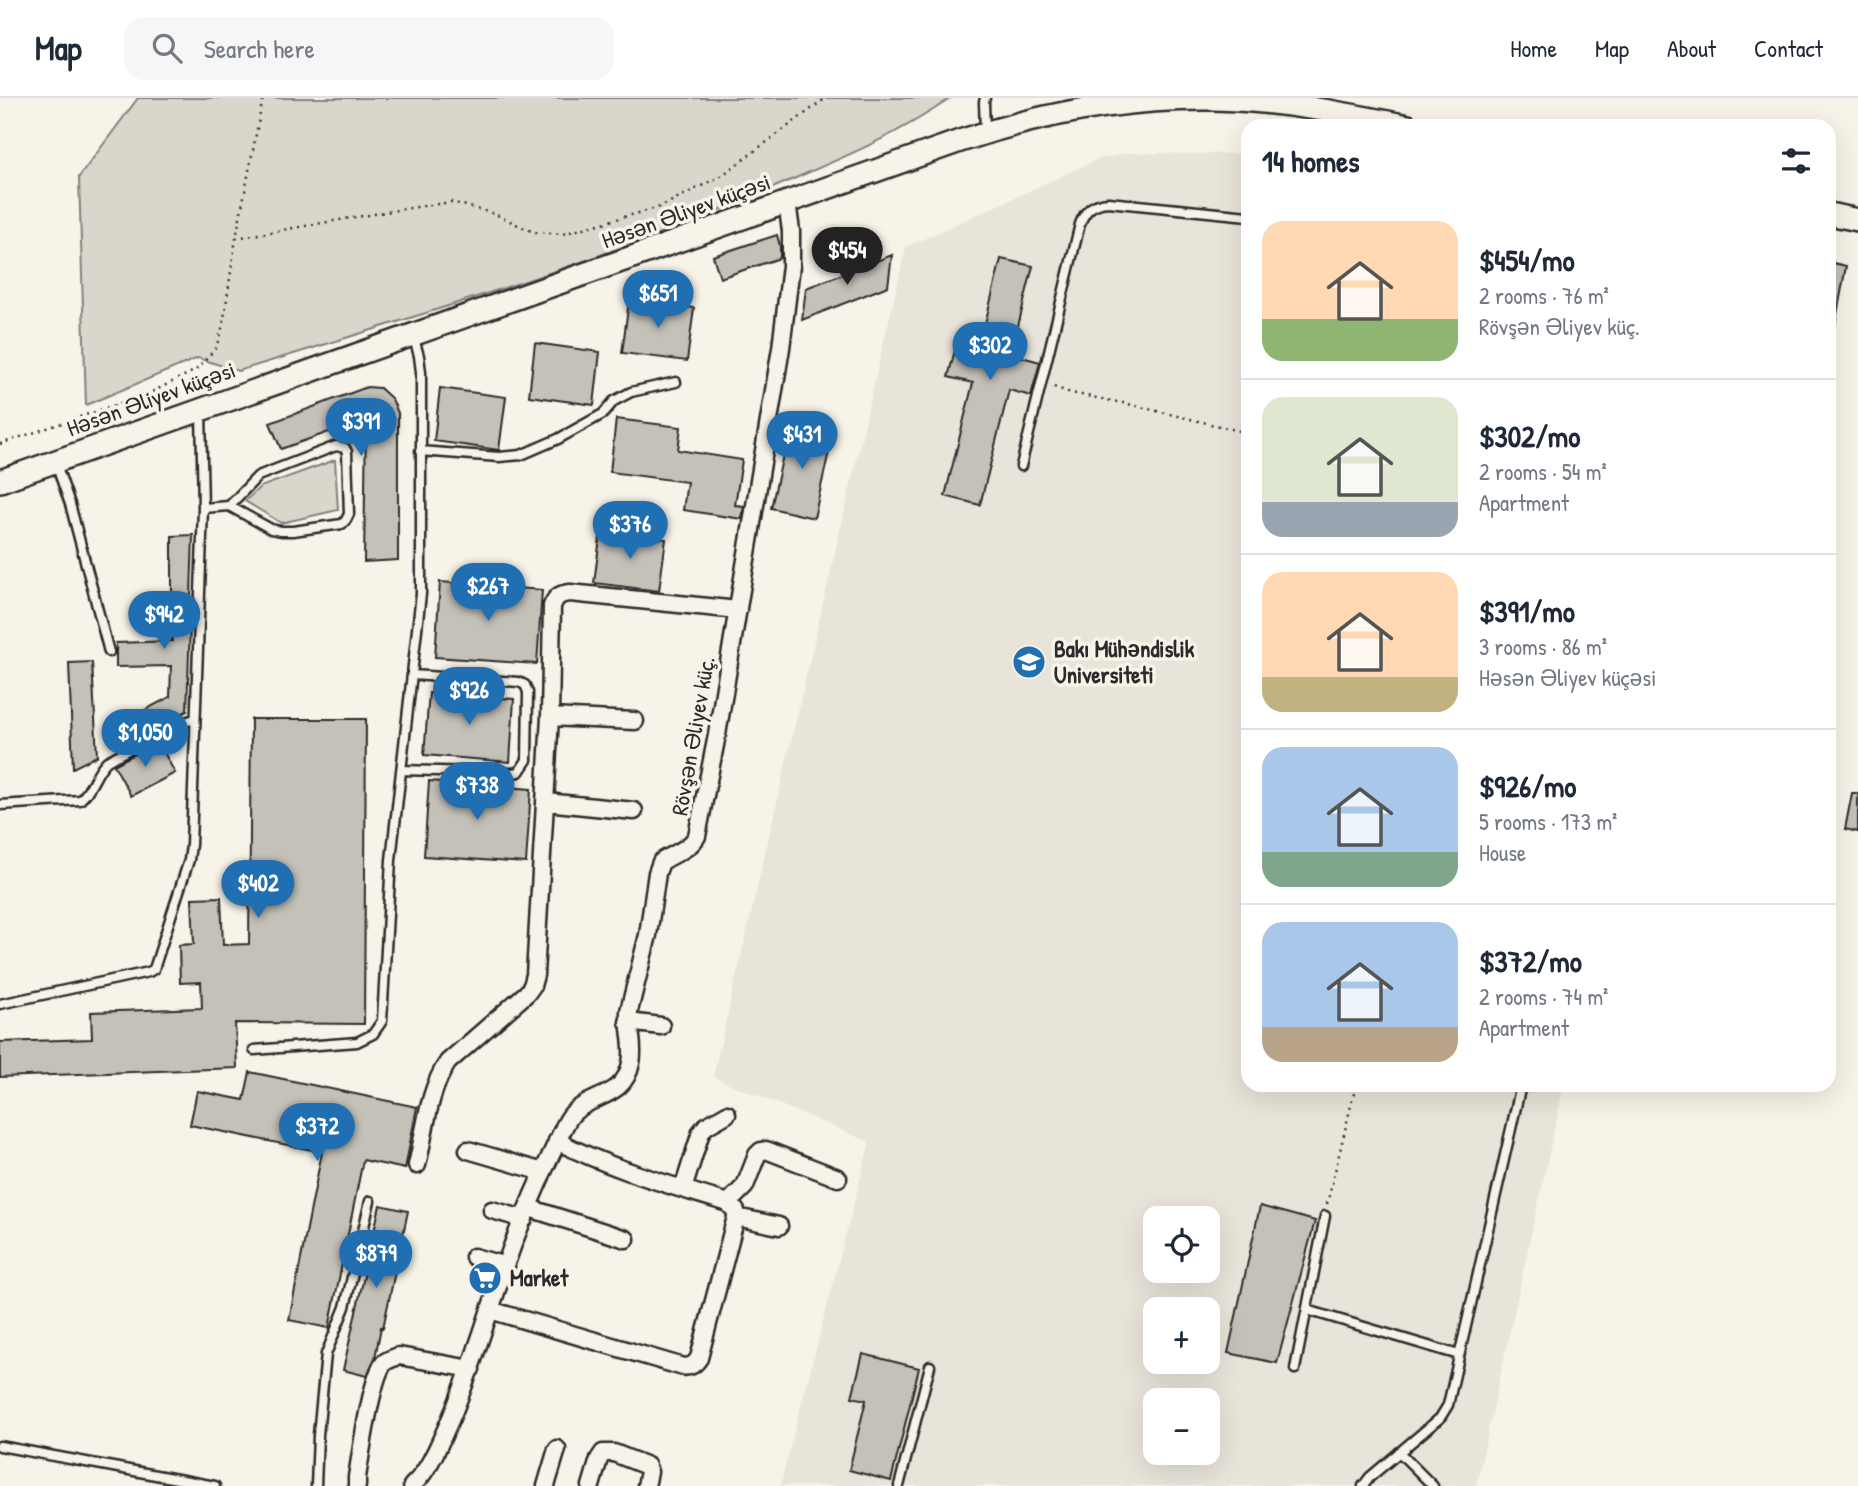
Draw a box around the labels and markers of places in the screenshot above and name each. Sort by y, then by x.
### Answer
pin: $454 [806,228,888,287]
pin: $651 [617,271,699,330]
pin: $302 [949,322,1031,382]
pin: $391 [320,398,402,458]
pin: $431 [761,412,843,471]
pin: $376 [589,502,671,561]
pin: $267 [447,564,529,623]
pin: $942 [123,592,205,651]
place label: Bakı Mühəndislik Universiteti [1054,633,1195,690]
school or university icon: Bakı Mühəndislik Universiteti [1010,643,1048,681]
pin: $926 [428,668,510,727]
pin: $1,050 [88,710,202,769]
pin: $738 [436,762,518,822]
pin: $402 [217,860,299,920]
pin: $372 [276,1104,358,1163]
pin: $879 [335,1230,417,1290]
supermarket icon: Market [466,1259,504,1297]
place label: Market [510,1262,569,1293]

